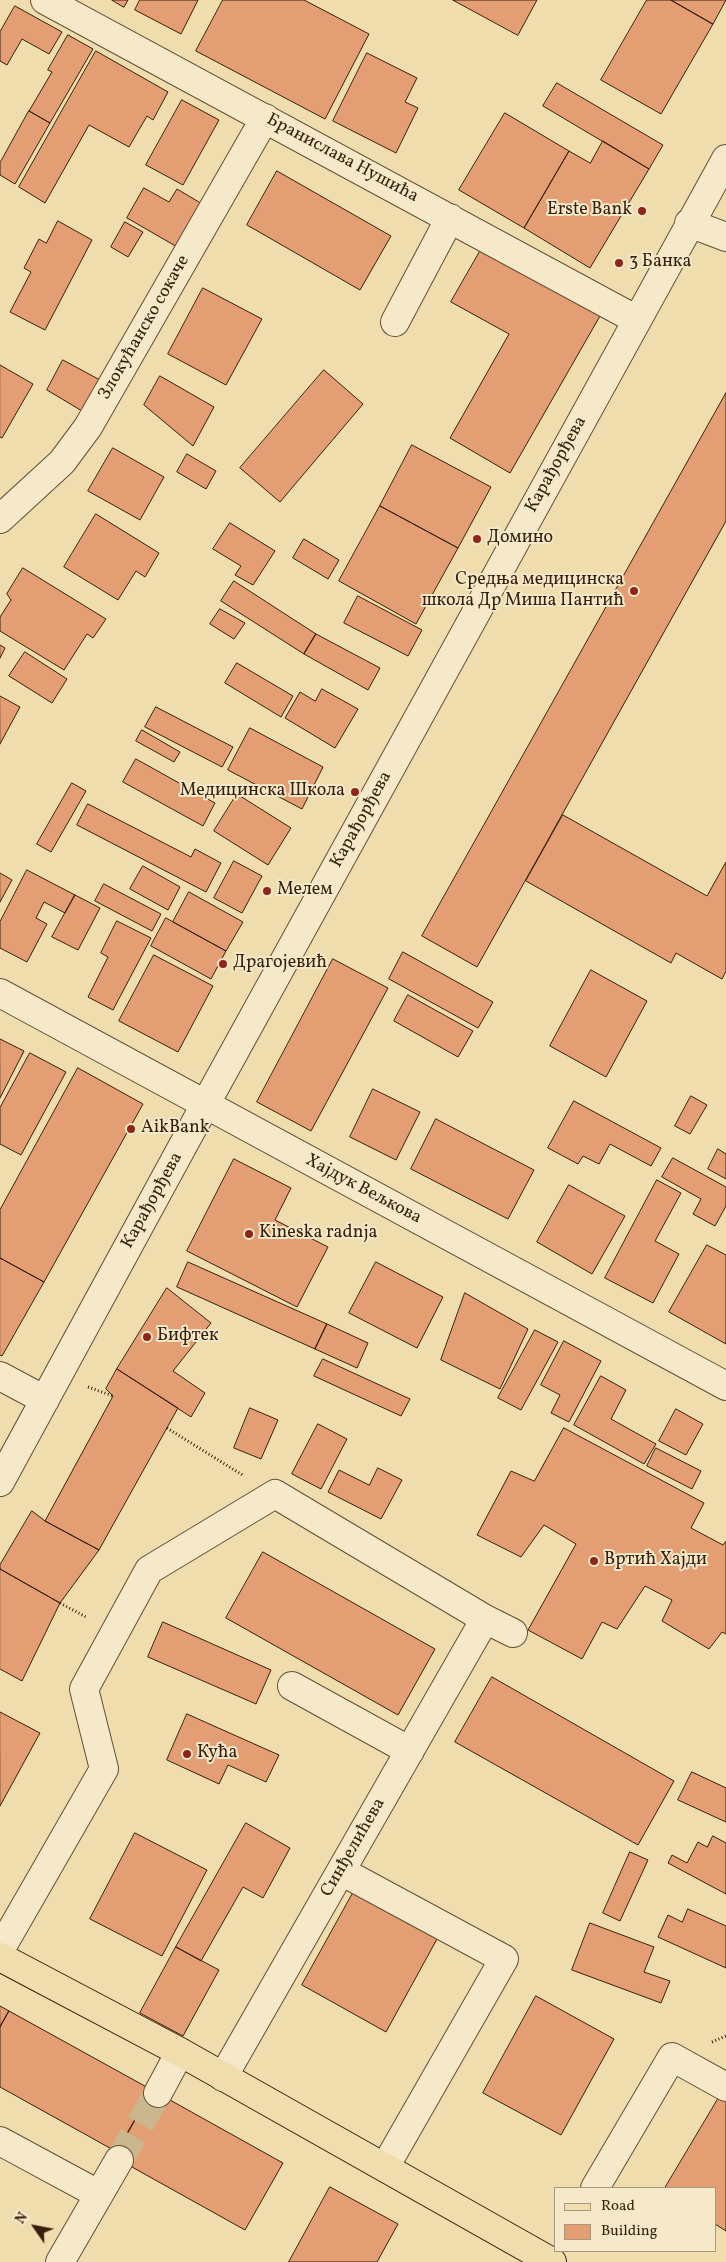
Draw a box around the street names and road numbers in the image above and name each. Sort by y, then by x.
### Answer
street label: Бранислава Нушића [262,110,422,208]
street label: Злокућанско сокаче [95,252,195,404]
street label: Карађорђева [522,413,592,517]
street label: Карађорђева [327,768,397,872]
street label: Карађорђева [118,1149,188,1253]
street label: Хајдук Вељкова [301,1150,425,1230]
street label: Синђелићева [317,1795,391,1901]

